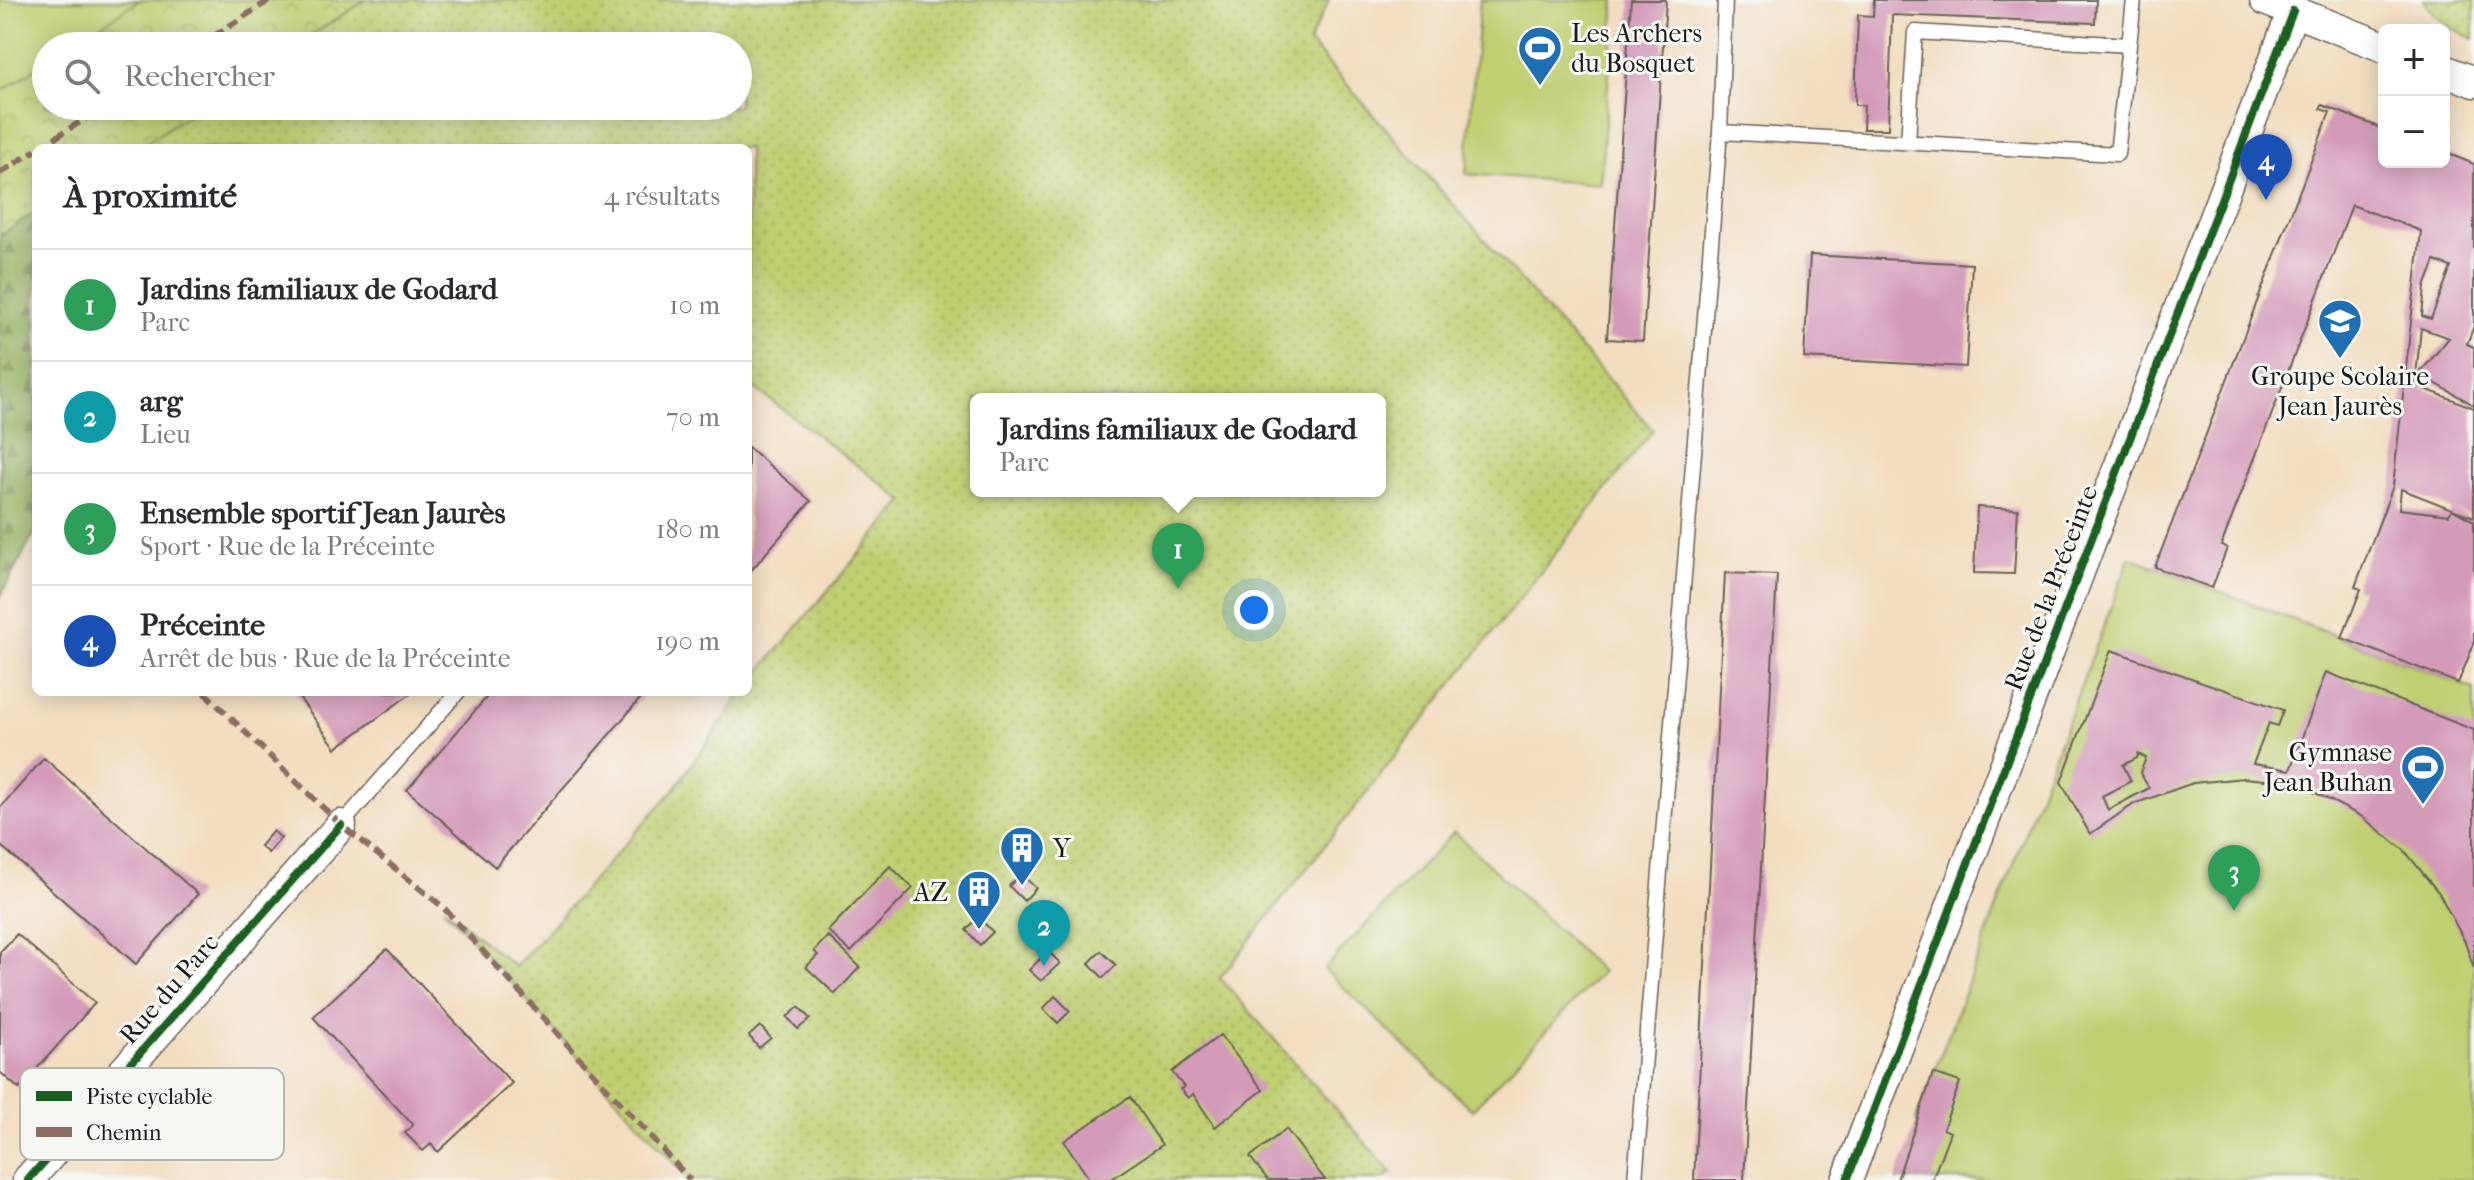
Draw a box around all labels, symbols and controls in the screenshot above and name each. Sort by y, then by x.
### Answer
place label: Les Archers du Bosquet [1571,18,1702,79]
sports icon: Les Archers du Bosquet [1516,24,1564,87]
map controls [2378,24,2450,168]
button: + [2378,24,2450,96]
search box [32,32,752,120]
icon: search [60,54,104,98]
text: Rechercher [124,59,275,94]
button: − [2378,96,2450,168]
pin: 4 [2240,134,2292,200]
text: À proximité [64,176,237,216]
text: 4 résultats [604,181,720,212]
text: Jardins familiaux de Godard [140,272,498,307]
text: 1 [85,290,95,321]
text: 10 m [669,290,720,321]
school or university icon: Groupe Scolaire Jean Jaurès [2316,297,2364,360]
text: Parc [140,307,190,338]
place label: Groupe Scolaire Jean Jaurès [2251,361,2429,422]
text: arg [140,384,183,419]
popup [970,393,1386,497]
text: 2 [83,402,97,433]
text: 70 m [666,402,720,433]
text: Jardins familiaux de Godard [999,412,1357,447]
text: Lieu [140,419,191,450]
text: Parc [999,447,1049,478]
street label: Rue de la Préceinte [1998,481,2104,695]
text: Ensemble sportif Jean Jaurès [140,496,506,531]
text: 3 [85,514,95,545]
text: 180 m [656,514,720,545]
pin: 1 [1152,523,1204,589]
text: Sport · Rue de la Préceinte [140,531,435,562]
your location [1234,590,1274,630]
text: Préceinte [140,608,265,643]
text: 4 [82,626,98,657]
text: 190 m [656,626,720,657]
text: Arrêt de bus · Rue de la Préceinte [140,643,511,674]
place label: Gymnase Jean Buhan [2262,737,2392,798]
sports icon: Gymnase Jean Buhan [2399,743,2447,806]
building icon: Y [998,824,1046,887]
place label: Y [1052,833,1072,864]
pin: 3 [2208,845,2260,911]
building icon: AZ [955,868,1003,931]
place label: AZ [913,877,948,908]
pin: 2 [1018,900,1070,966]
street label: Rue du Parc [113,928,225,1050]
legend [20,1068,284,1160]
text: Piste cyclable [86,1084,212,1110]
text: Chemin [86,1120,162,1146]

